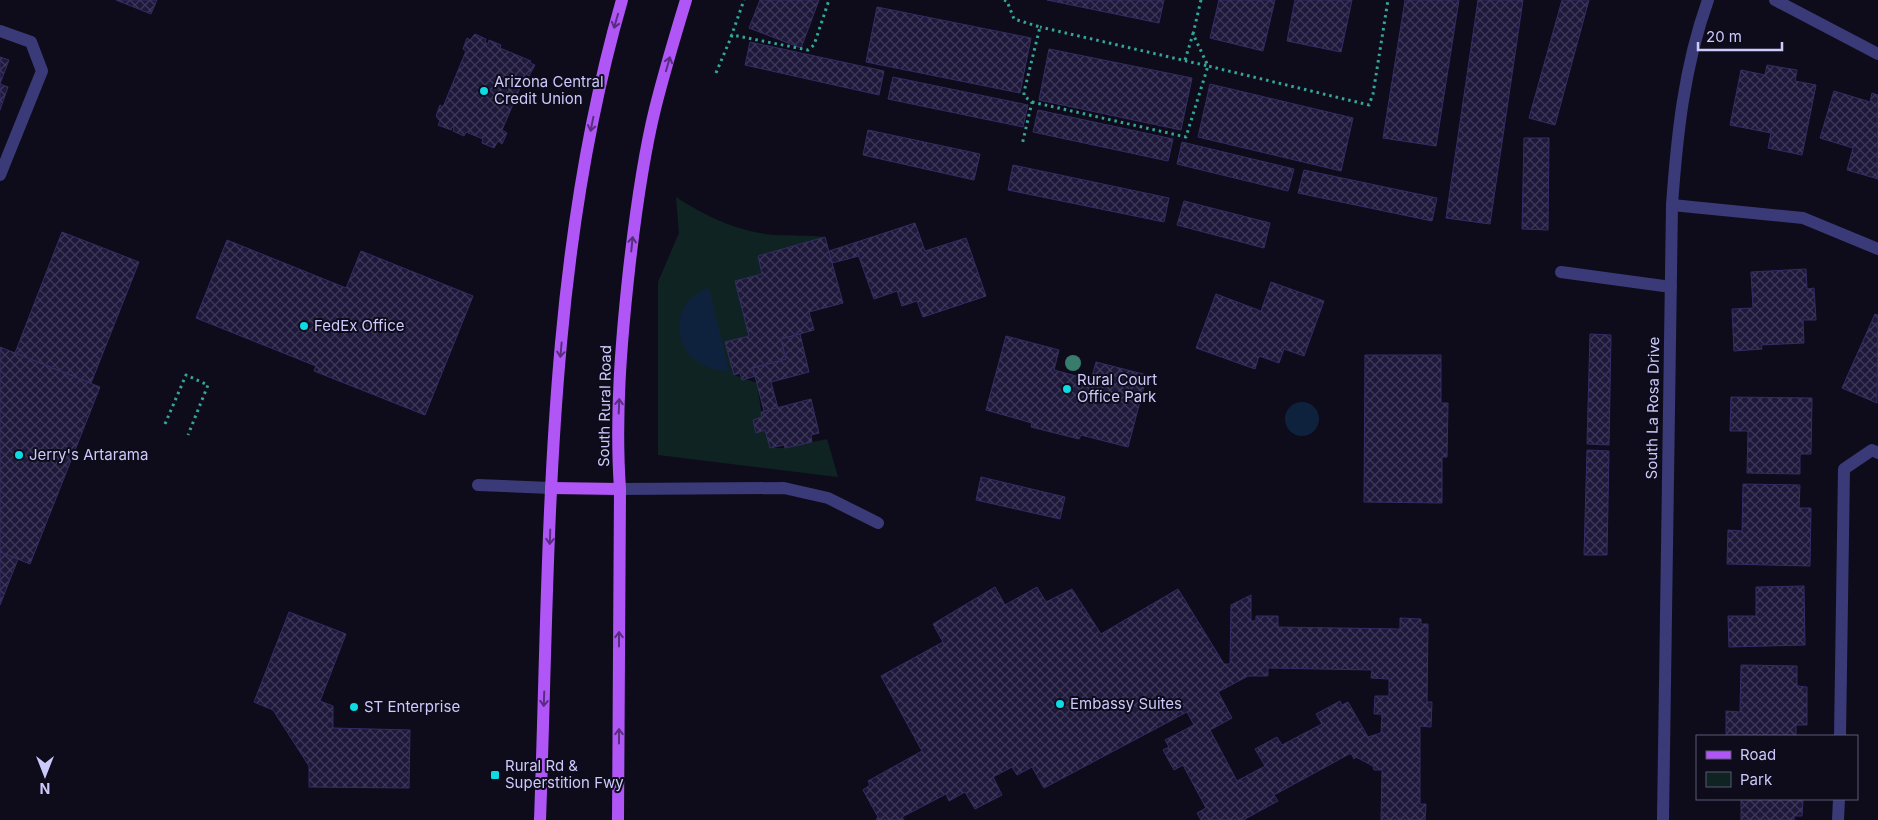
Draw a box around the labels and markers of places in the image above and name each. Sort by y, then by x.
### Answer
place label: Arizona Central Credit Union [494,72,604,108]
marker: Arizona Central Credit Union [478,85,490,97]
place label: FedEx Office [314,316,405,335]
marker: FedEx Office [298,320,310,332]
place label: Rural Court Office Park [1077,370,1157,406]
marker: Rural Court Office Park [1061,383,1073,395]
place label: Jerry's Artarama [29,445,148,464]
marker: Jerry's Artarama [13,449,25,461]
place label: Embassy Suites [1070,694,1182,713]
place label: ST Enterprise [364,697,460,716]
marker: Embassy Suites [1054,698,1066,710]
marker: ST Enterprise [348,701,360,713]
place label: Rural Rd & Superstition Fwy [505,756,624,792]
marker: Rural Rd & Superstition Fwy [489,769,501,781]

